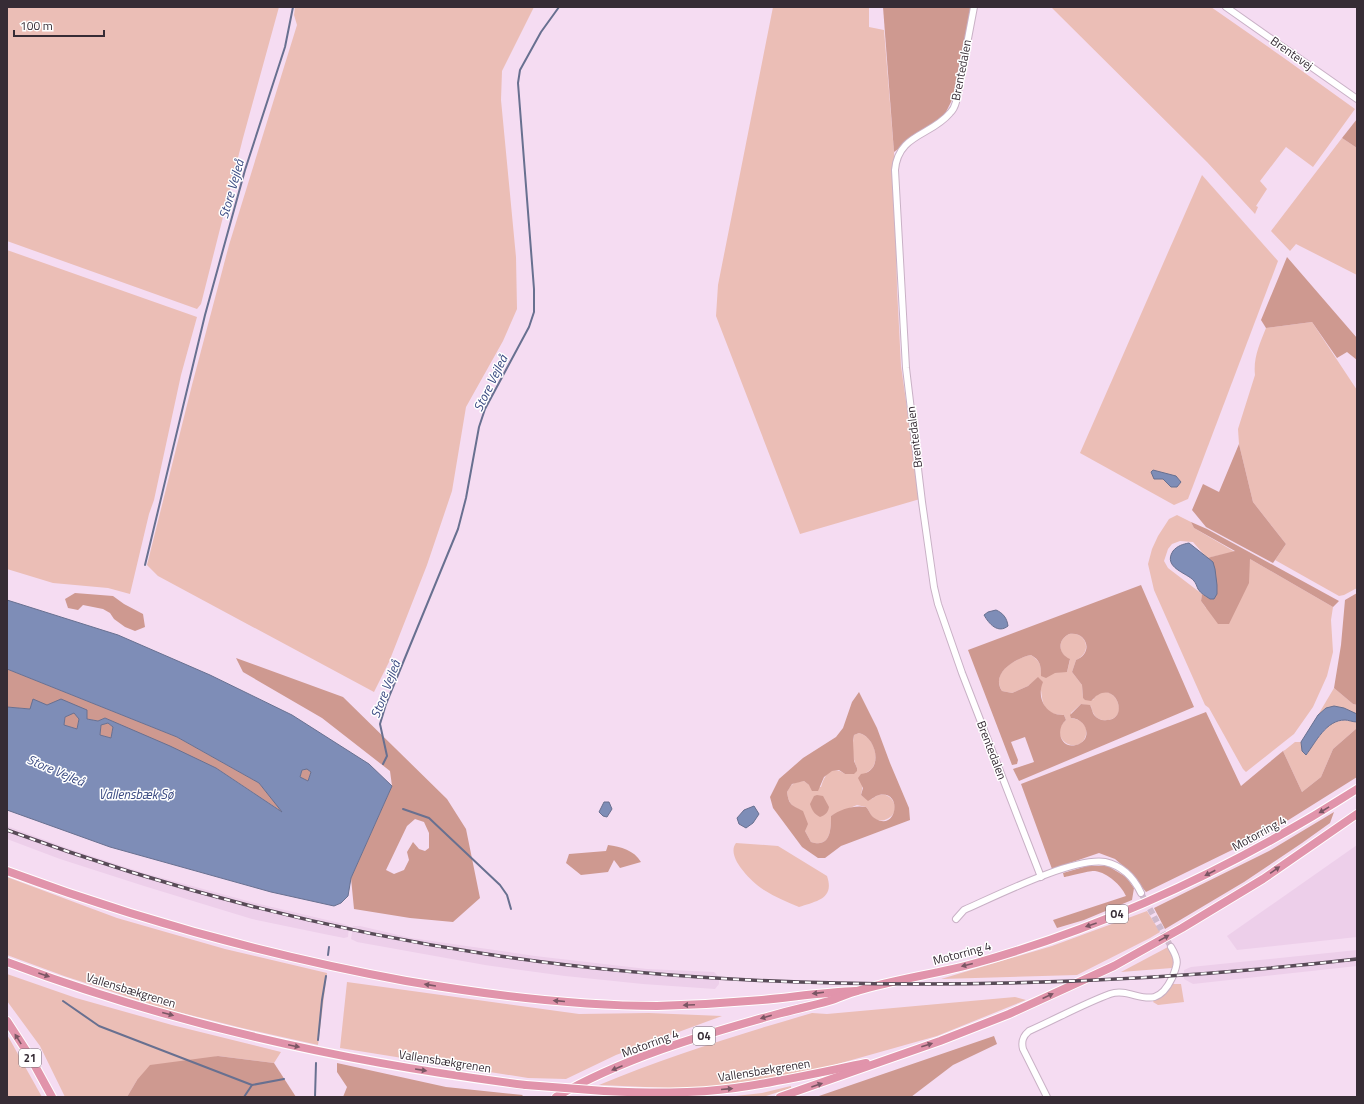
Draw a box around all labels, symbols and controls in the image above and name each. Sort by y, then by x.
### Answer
scale bar [14,12,104,38]
text: 100 m [20,16,53,35]
street label: Brentevej [1267,31,1317,75]
street label: Brentedalen [946,38,976,102]
water label: Store Vejleå [213,156,249,221]
water label: Store Vejleå [468,350,513,415]
street label: Brentedalen [901,405,927,469]
water label: Store Vejleå [365,656,406,721]
street label: Brentedalen [972,718,1012,782]
water label: Store Vejleå [24,749,89,792]
water label: Vallensbæk Sø [99,784,175,804]
one-way arrow [1319,806,1329,814]
street label: Motorring 4 [1228,810,1290,856]
one-way arrow [1270,866,1280,874]
one-way arrow [1205,870,1216,876]
road number: O4 [1106,905,1128,923]
one-way arrow [1085,922,1097,928]
one-way arrow [1158,935,1170,942]
street label: Motorring 4 [931,936,994,970]
one-way arrow [961,962,974,968]
street label: Vallensbækgrenen [84,967,178,1013]
one-way arrow [38,972,50,978]
one-way arrow [424,982,436,988]
one-way arrow [812,990,824,996]
one-way arrow [1042,993,1053,999]
one-way arrow [553,998,565,1004]
one-way arrow [682,1002,695,1008]
one-way arrow [161,1012,174,1018]
one-way arrow [760,1014,772,1020]
street label: Motorring 4 [619,1024,682,1062]
road number: O4 [693,1027,715,1045]
one-way arrow [15,1033,22,1045]
one-way arrow [922,1042,934,1048]
one-way arrow [288,1043,300,1049]
street label: Vallensbækgrenen [398,1044,492,1078]
road number: 21 [19,1049,41,1067]
street label: Vallensbækgrenen [717,1053,811,1087]
one-way arrow [611,1065,622,1071]
one-way arrow [415,1068,427,1074]
one-way arrow [811,1081,823,1087]
one-way arrow [721,1086,733,1092]

